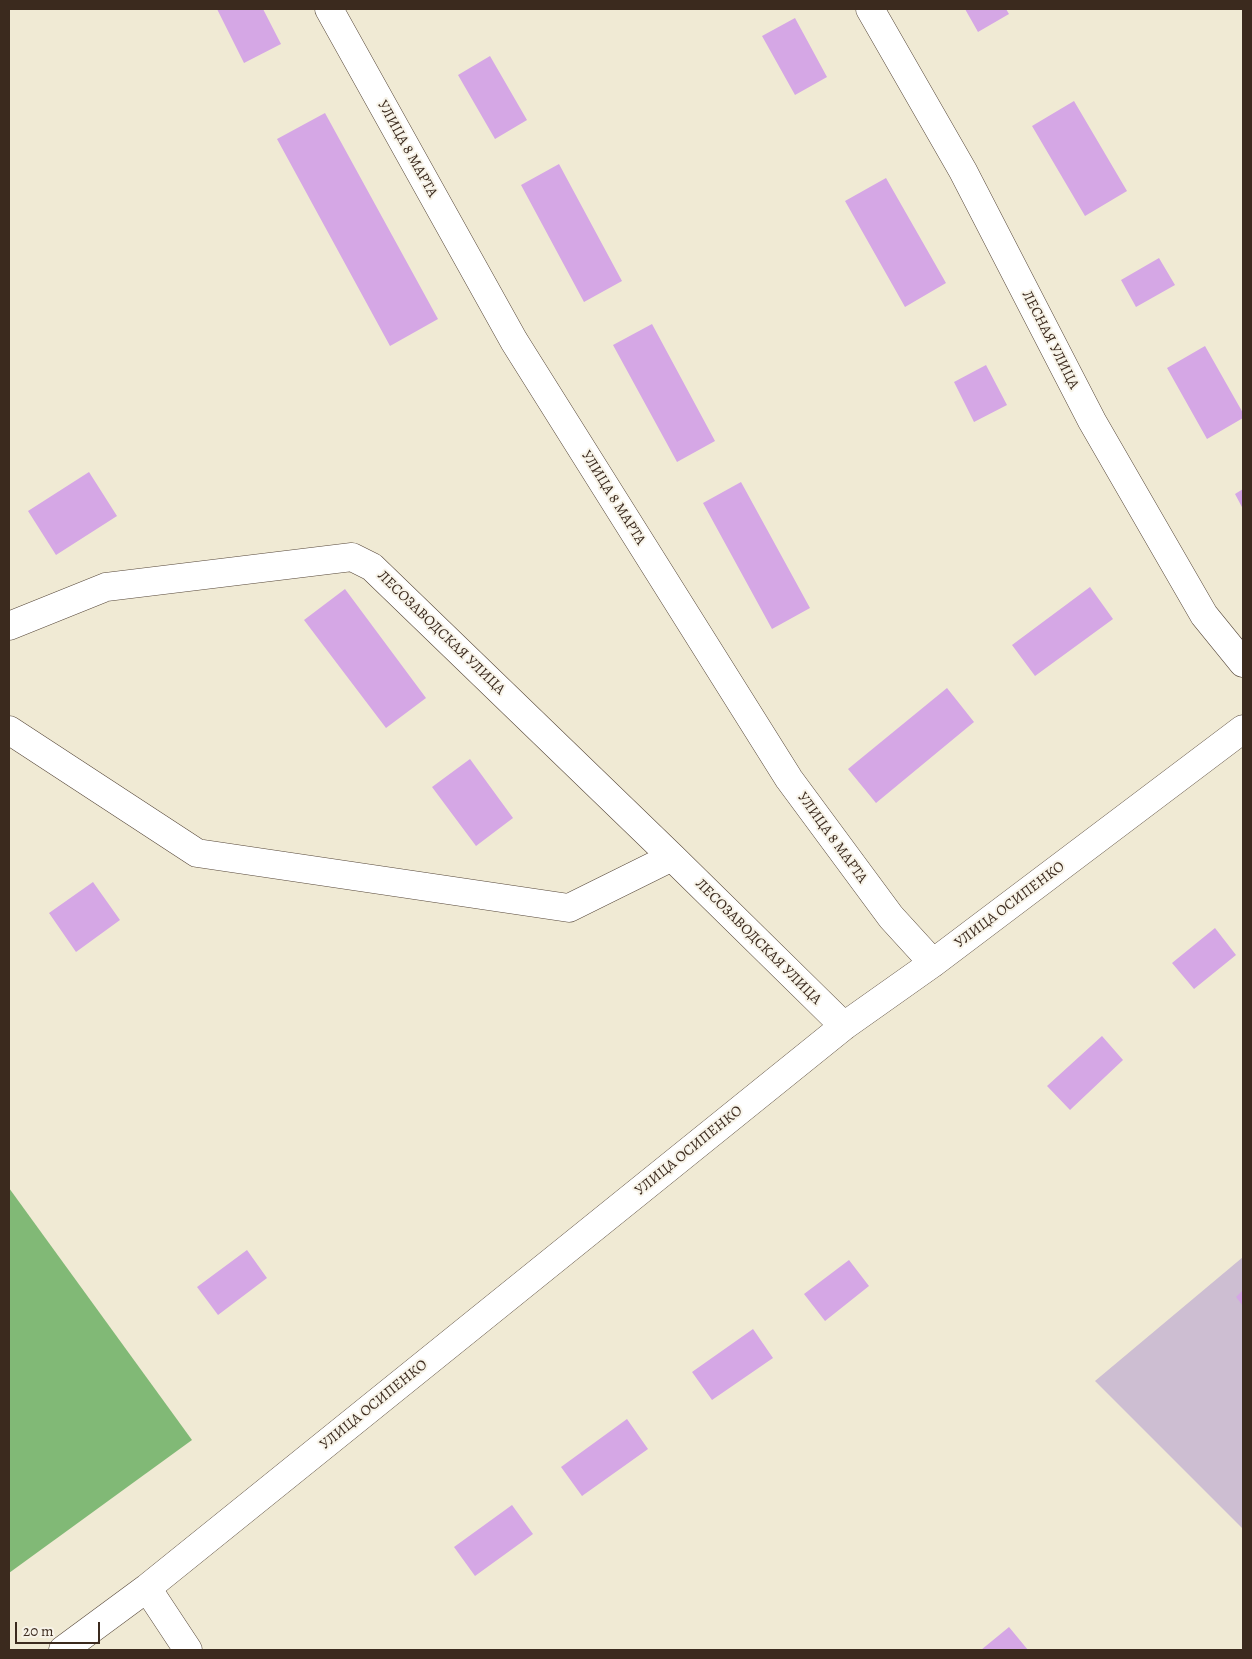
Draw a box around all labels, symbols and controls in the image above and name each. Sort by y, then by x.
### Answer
street label: УЛИЦА 8 МАРТА [373,97,441,201]
street label: ЛЕСНАЯ УЛИЦА [1017,288,1083,392]
street label: УЛИЦА 8 МАРТА [577,447,649,549]
street label: ЛЕСОЗАВОДСКАЯ УЛИЦА [373,567,509,699]
street label: УЛИЦА 8 МАРТА [793,789,871,887]
street label: УЛИЦА ОСИПЕНКО [951,858,1069,952]
street label: ЛЕСОЗАВОДСКАЯ УЛИЦА [691,875,825,1009]
street label: УЛИЦА ОСИПЕНКО [632,1102,746,1200]
street label: УЛИЦА ОСИПЕНКО [317,1356,431,1454]
scale bar [18,1612,102,1644]
text: 20 m [23,1621,54,1641]

